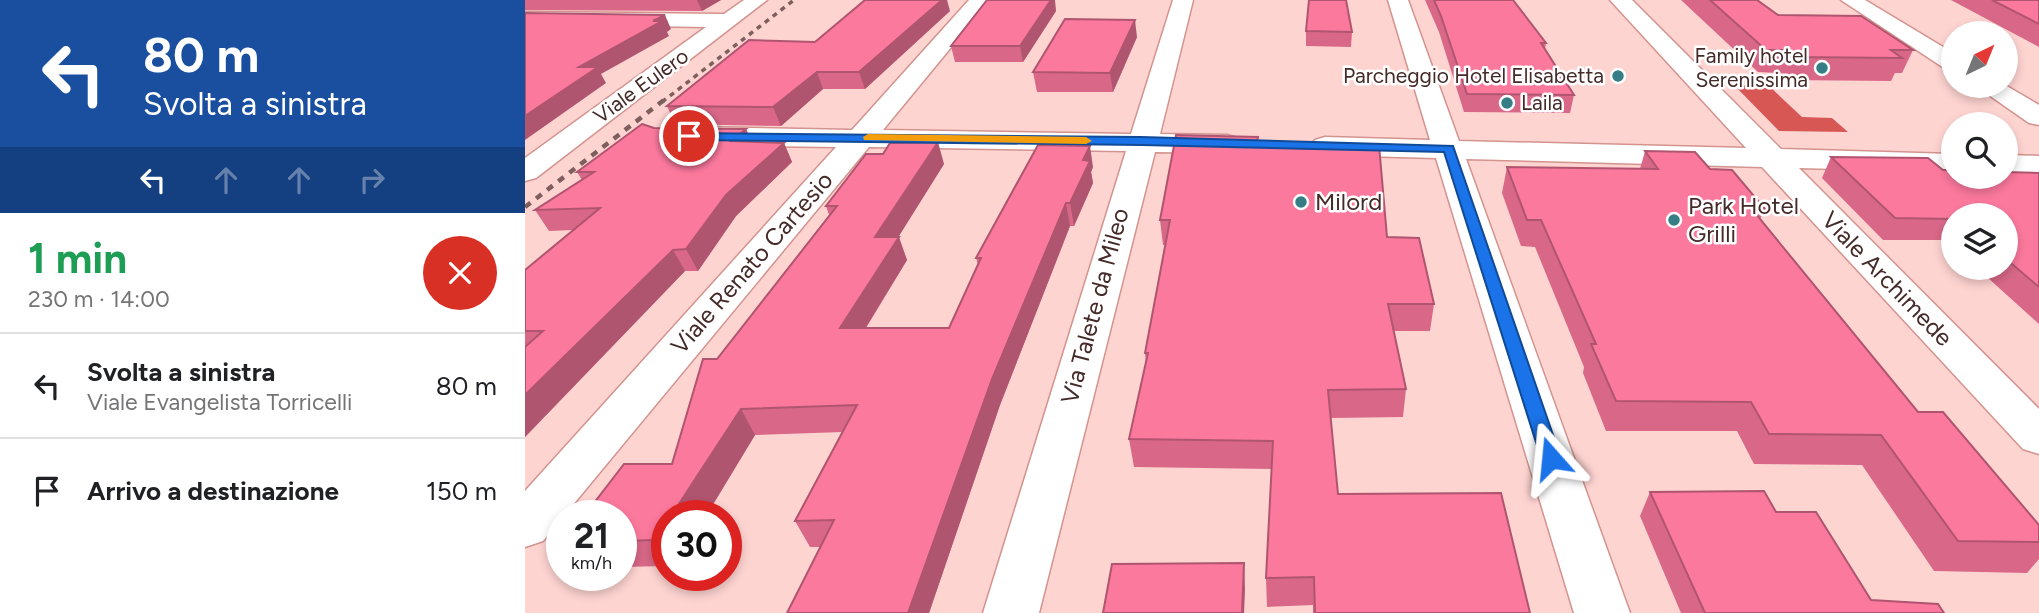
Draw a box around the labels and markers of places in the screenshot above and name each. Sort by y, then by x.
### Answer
place label: Family hotel Serenissima [1695,43,1808,92]
marker: Family hotel Serenissima [1814,60,1830,76]
place label: Parcheggio Hotel Elisabetta [1343,63,1604,88]
marker: Parcheggio Hotel Elisabetta [1610,68,1626,84]
place label: Laila [1521,90,1563,115]
marker: Laila [1499,95,1515,111]
pin [659,106,719,166]
place label: Milord [1315,187,1382,216]
place label: Park Hotel Grilli [1688,191,1799,248]
marker: Milord [1293,194,1309,210]
marker: Park Hotel Grilli [1666,212,1682,228]

